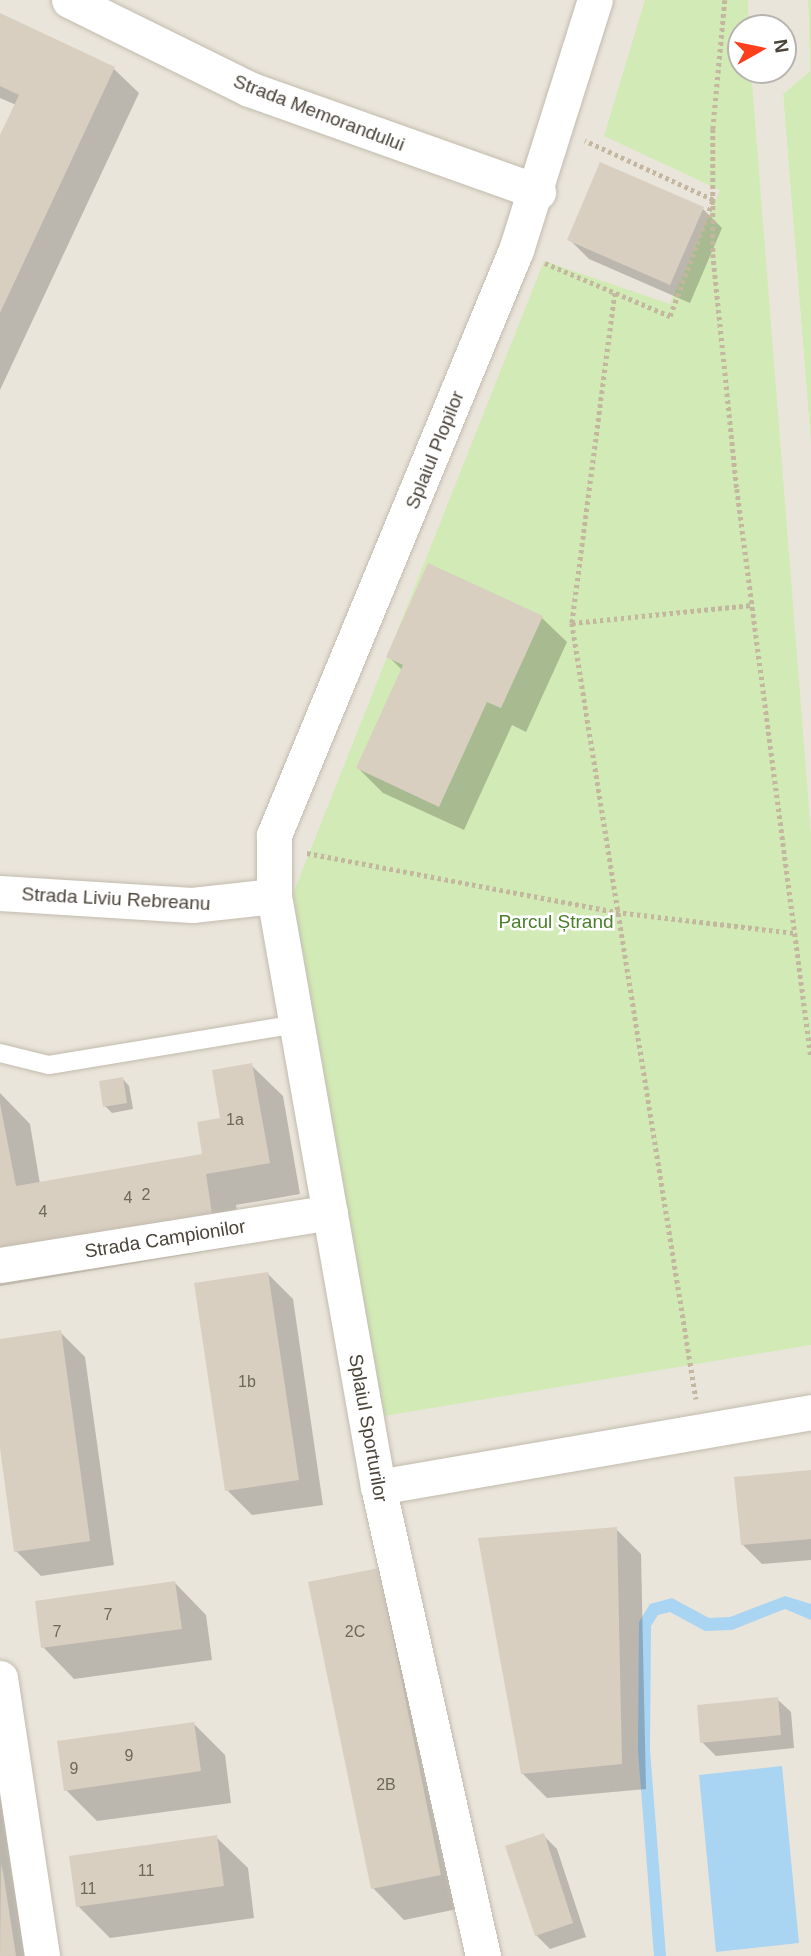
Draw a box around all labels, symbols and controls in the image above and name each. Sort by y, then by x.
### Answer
north arrow [727,14,797,84]
text: N [770,38,793,54]
street label: Strada Memorandului [230,70,408,156]
street label: Splaiul Plopilor [401,387,469,513]
street label: Strada Liviu Rebreanu [21,883,211,915]
park label: Parcul Ștrand [498,911,614,933]
house number: 1a [226,1110,244,1130]
house number: 2 [142,1185,150,1205]
house number: 4 [124,1188,132,1208]
house number: 4 [39,1202,47,1222]
street label: Strada Campionilor [83,1215,247,1263]
street label: Splaiul Sporturilor [344,1352,392,1504]
house number: 1b [238,1372,256,1392]
house number: 7 [104,1605,112,1625]
house number: 7 [53,1622,61,1642]
house number: 2C [345,1622,365,1642]
house number: 9 [125,1746,133,1766]
house number: 9 [70,1759,78,1779]
house number: 2B [376,1775,396,1795]
house number: 11 [138,1861,154,1881]
house number: 11 [80,1879,96,1899]

